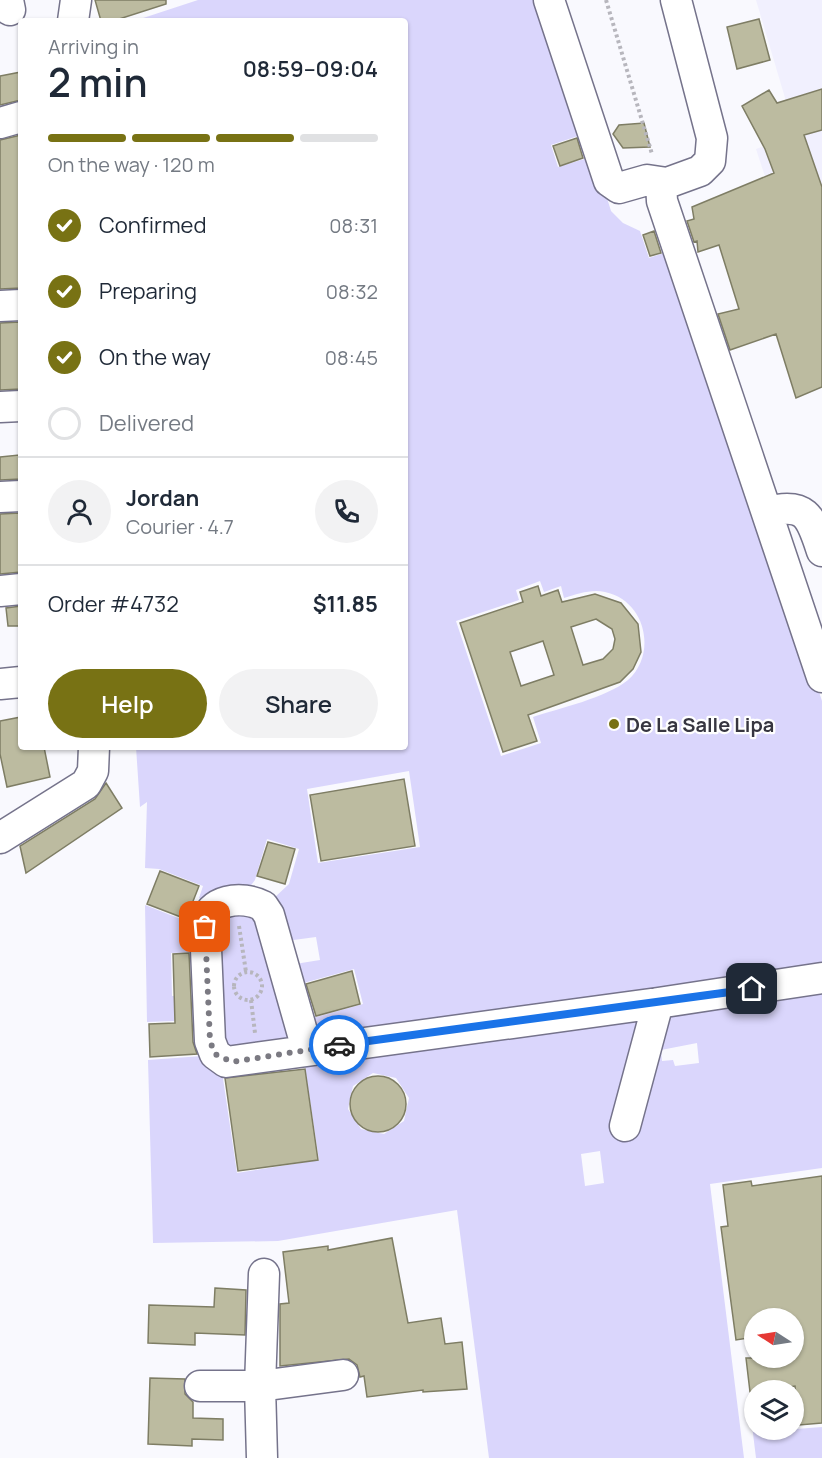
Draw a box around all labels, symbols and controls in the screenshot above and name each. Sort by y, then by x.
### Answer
text: Arriving in [48,33,139,60]
text: 08:59–09:04 [243,54,378,84]
text: 2 min [48,55,147,109]
text: On the way · 120 m [48,151,215,178]
icon: check [48,209,81,242]
text: Confirmed [99,210,207,240]
text: 08:31 [329,212,378,239]
icon: check [48,275,81,308]
text: Preparing [99,276,197,306]
text: 08:32 [326,278,378,305]
icon: check [48,341,81,374]
text: On the way [99,342,211,372]
text: 08:45 [325,344,378,371]
text: Delivered [99,408,194,438]
button: person [48,480,111,543]
button: phone [315,480,378,543]
text: Jordan [126,483,199,513]
text: Courier · 4.7 [126,513,234,540]
text: Order #4732 [48,589,179,619]
text: $11.85 [313,589,378,619]
button: Help [48,669,207,738]
button: Share [219,669,378,738]
place label: De La Salle Lipa [626,711,774,738]
marker: De La Salle Lipa [607,717,621,731]
pin [179,901,230,952]
icon: bag [188,910,221,943]
pin [726,963,777,1014]
icon: home [735,972,768,1005]
courier [309,1015,369,1075]
icon: car [323,1029,356,1062]
north arrow [744,1308,804,1368]
map controls [744,1308,804,1440]
button: layers [744,1380,804,1440]

